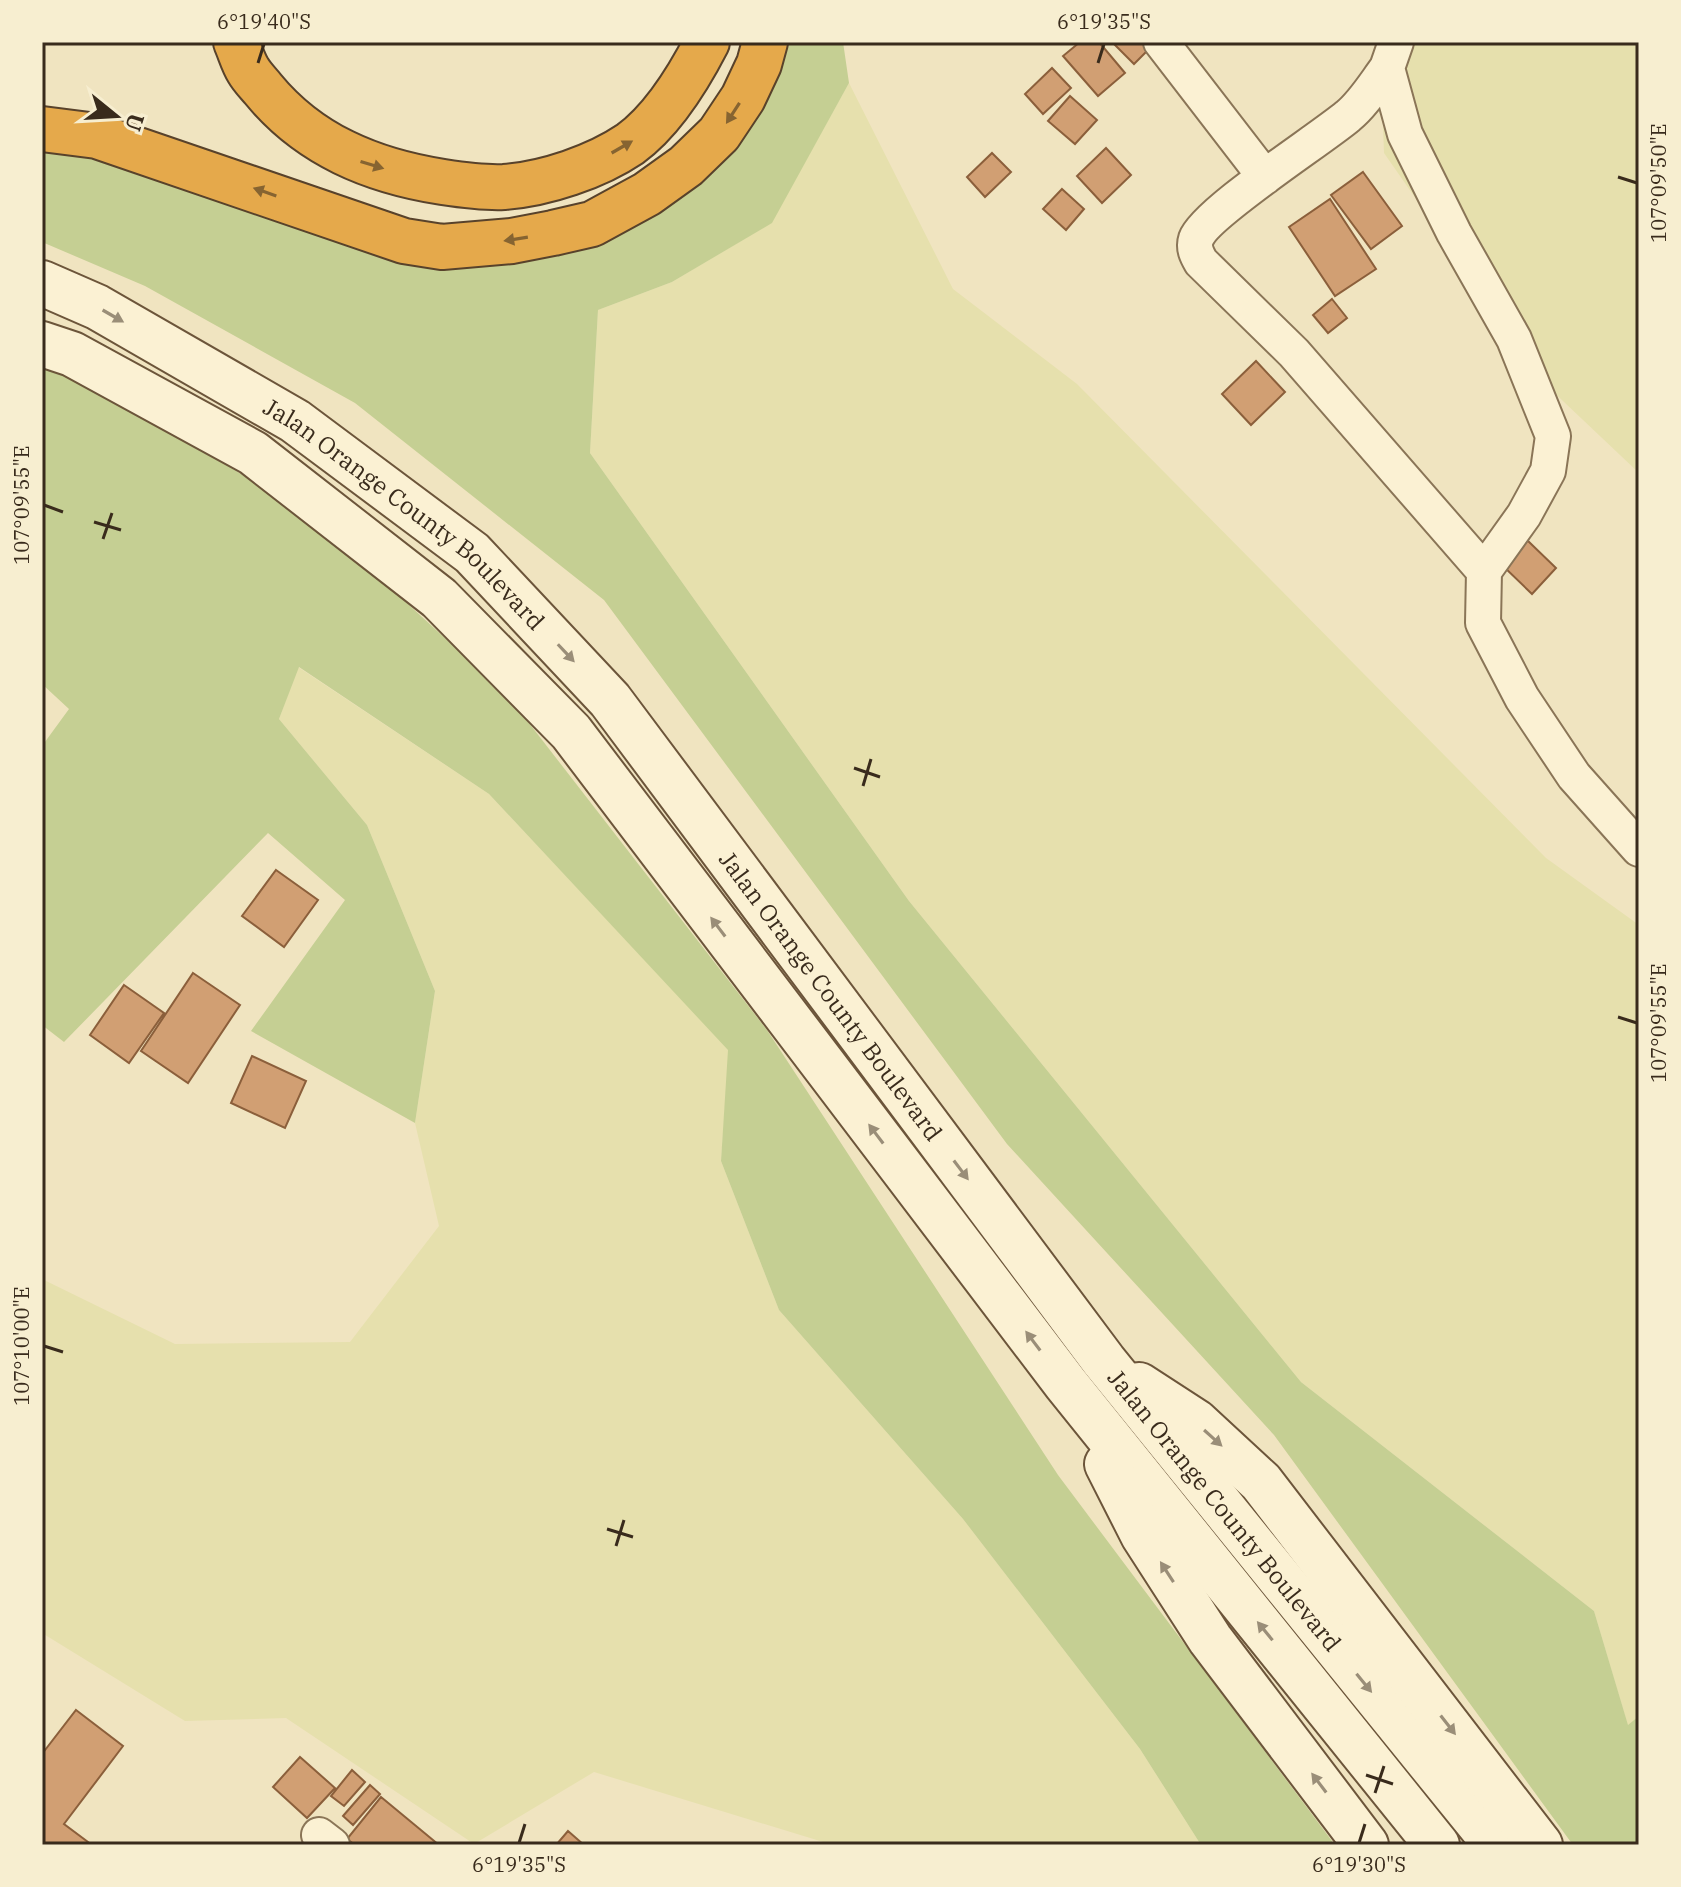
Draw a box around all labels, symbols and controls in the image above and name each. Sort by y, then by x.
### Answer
text: 6°19'40"S [217,8,311,35]
text: 6°19'35"S [1057,8,1151,35]
north arrow [76,76,156,156]
one-way arrow [726,102,741,123]
text: U [119,110,152,135]
text: 107°09'50"E [1645,123,1672,243]
one-way arrow [611,140,633,154]
one-way arrow [360,159,384,172]
one-way arrow [253,185,277,198]
one-way arrow [503,234,528,246]
one-way arrow [102,309,124,323]
street label: Jalan Orange County Boulevard [258,390,552,637]
text: 107°09'55"E [8,445,35,565]
one-way arrow [556,643,574,662]
street label: Jalan Orange County Boulevard [712,844,950,1147]
one-way arrow [711,917,727,937]
text: 107°09'55"E [1645,963,1672,1083]
one-way arrow [868,1123,884,1144]
one-way arrow [953,1160,969,1181]
text: 107°10'00"E [8,1286,35,1406]
one-way arrow [1026,1330,1042,1351]
street label: Jalan Orange County Boulevard [1101,1362,1349,1658]
one-way arrow [1204,1429,1223,1447]
one-way arrow [1161,1561,1175,1583]
one-way arrow [1257,1622,1274,1642]
one-way arrow [1356,1673,1372,1693]
one-way arrow [1440,1715,1456,1735]
one-way arrow [1312,1773,1328,1793]
text: 6°19'35"S [472,1851,566,1878]
text: 6°19'30"S [1312,1851,1406,1878]

